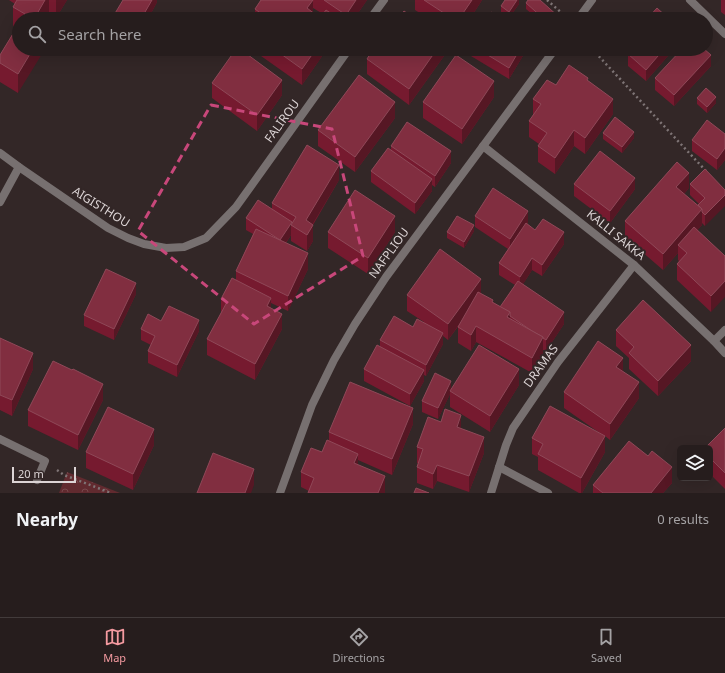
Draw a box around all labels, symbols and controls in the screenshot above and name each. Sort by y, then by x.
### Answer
search box [12,12,713,56]
icon: search [26,23,48,45]
text: Search here [58,24,141,44]
street label: FALIROU [260,96,303,146]
street label: AIGISTHOU [69,182,133,231]
street label: KALLI SAKKA [583,205,650,264]
street label: NAFPLIOU [364,224,413,281]
street label: DRAMAS [519,341,562,391]
map controls [677,445,713,481]
button: layers [677,445,713,481]
scale bar [12,465,76,484]
text: 20 m [18,466,44,481]
text: Nearby [16,508,78,531]
text: 0 results [657,510,709,528]
tab: Map [103,626,126,665]
tab: Directions [332,626,385,665]
tab: Saved [591,626,622,665]

